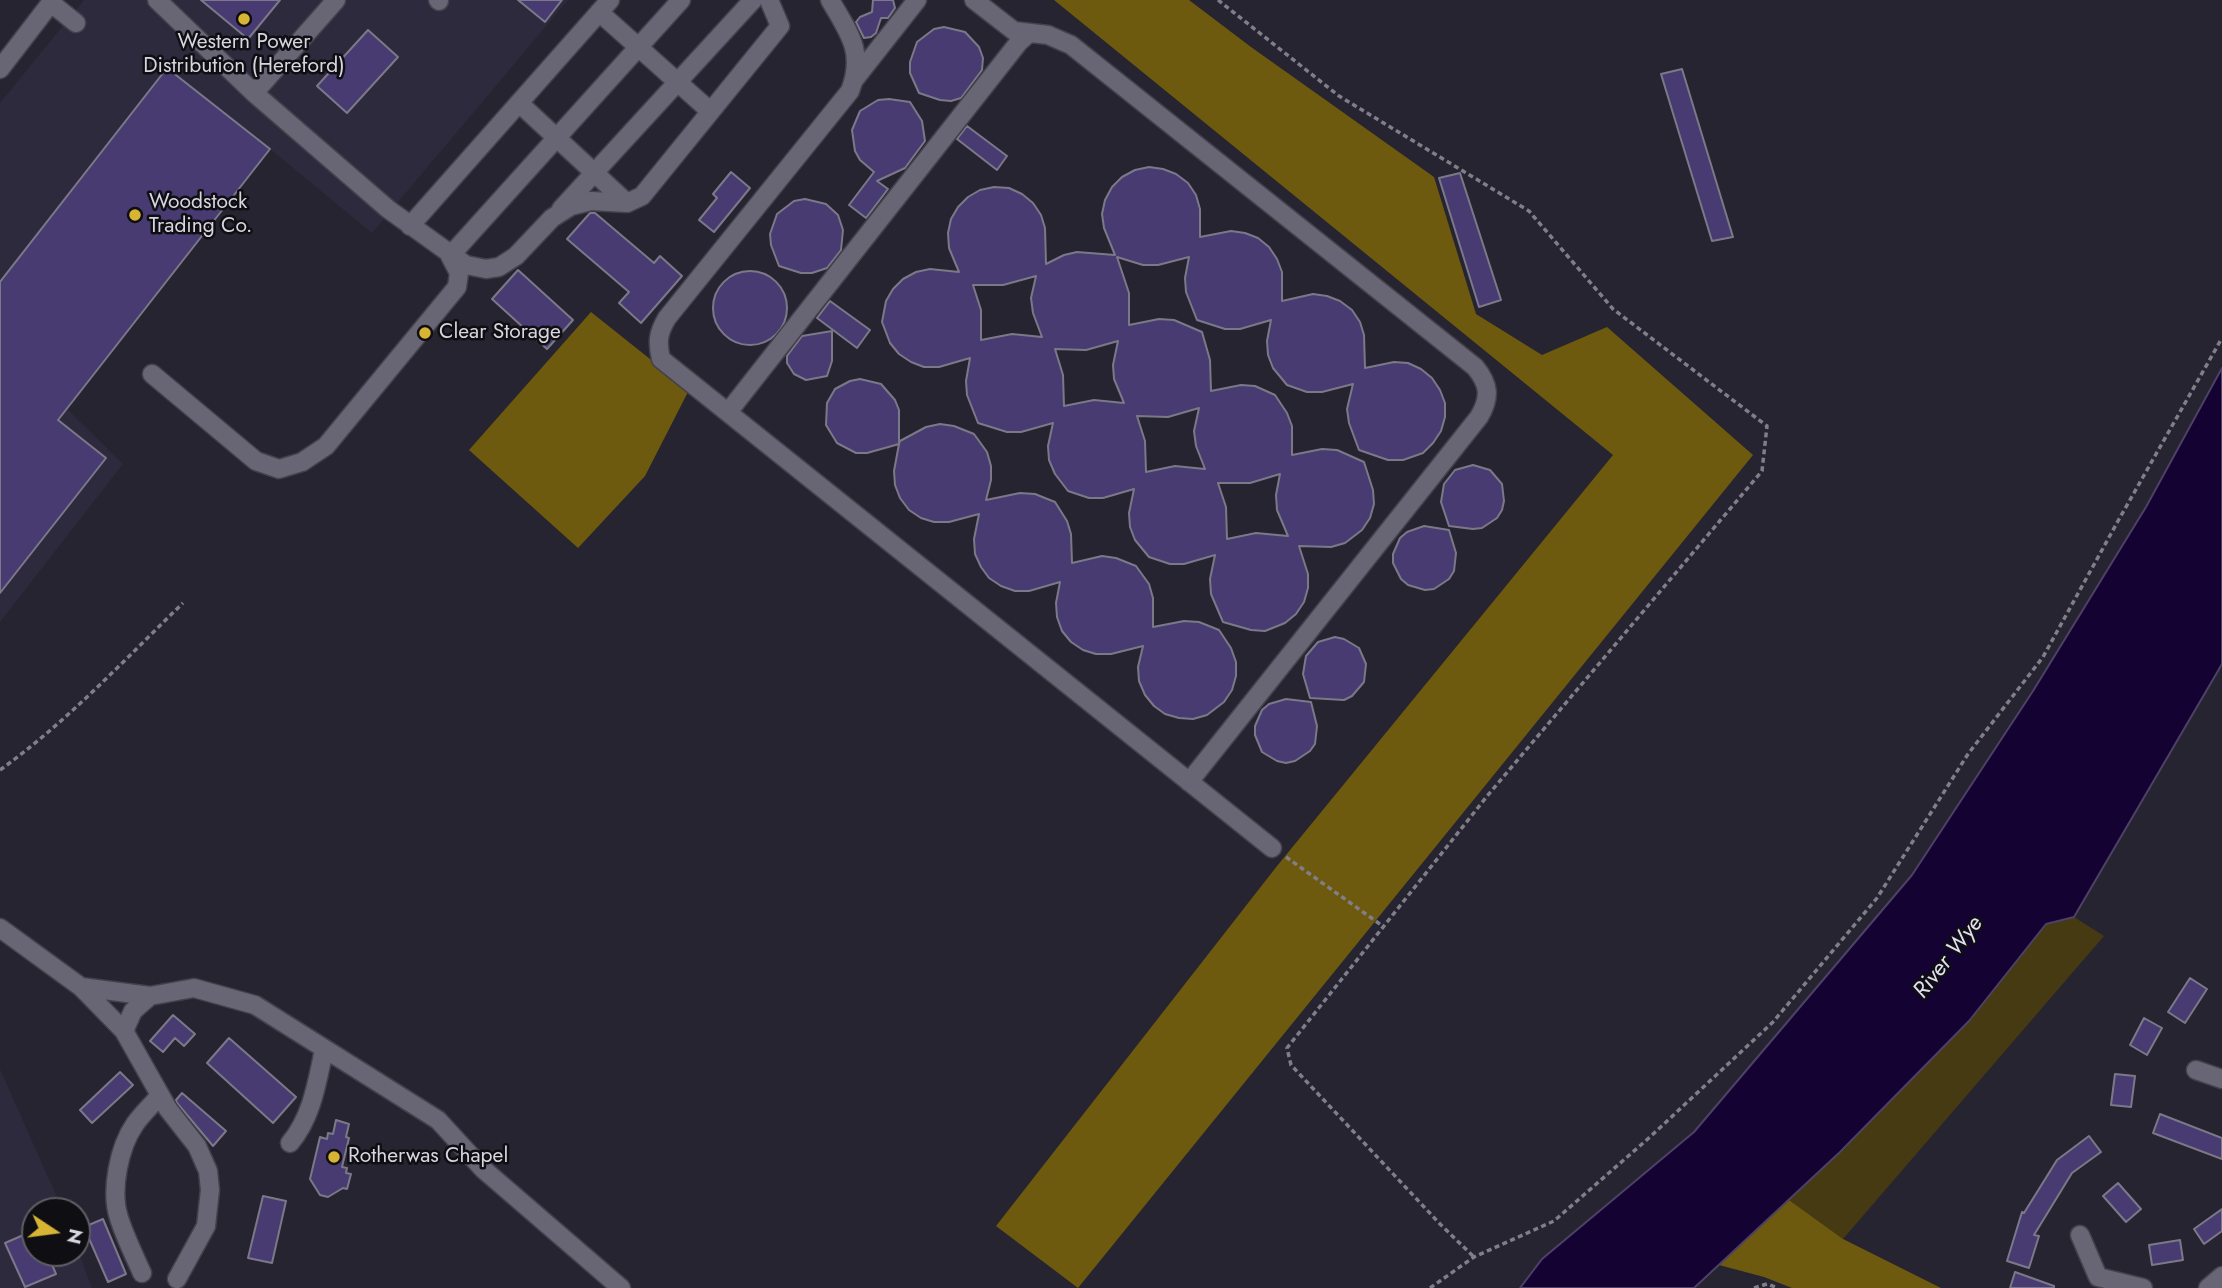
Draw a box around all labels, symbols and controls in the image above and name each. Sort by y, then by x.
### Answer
marker: Western Power Distribution (Hereford) [236,11,252,27]
place label: Western Power Distribution (Hereford) [143,30,345,80]
place label: Woodstock Trading Co. [149,190,252,240]
marker: Woodstock Trading Co. [127,207,143,223]
place label: Clear Storage [439,320,561,346]
marker: Clear Storage [417,325,433,341]
water label: River Wye [1908,911,1990,1005]
place label: Rotherwas Chapel [348,1144,508,1170]
marker: Rotherwas Chapel [326,1149,342,1165]
north arrow [21,1197,91,1267]
text: N [60,1226,90,1247]

